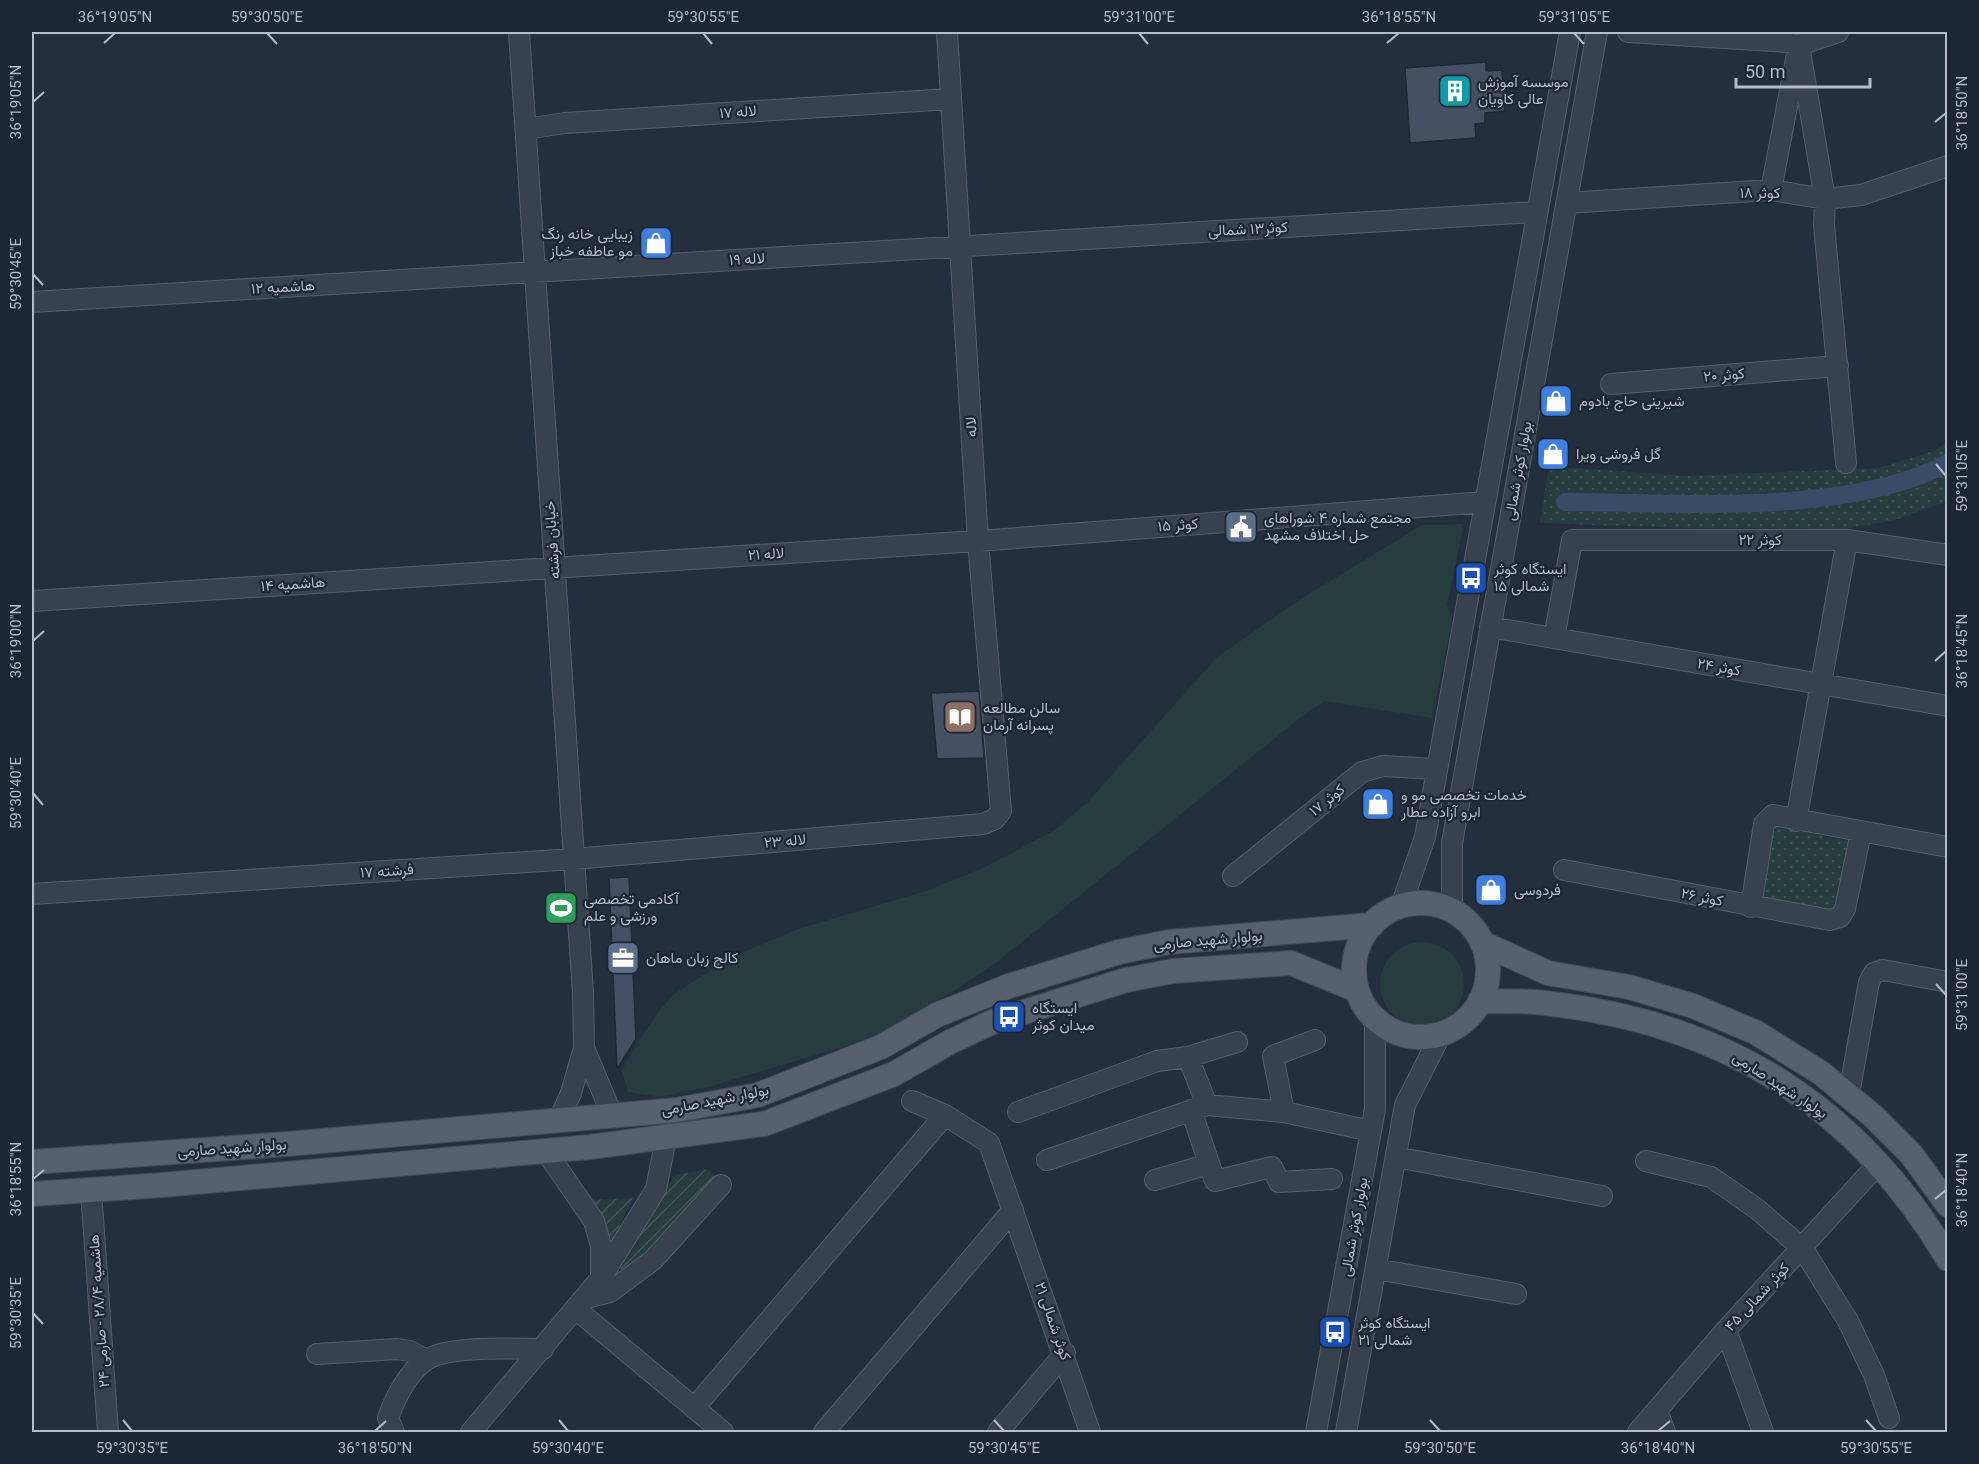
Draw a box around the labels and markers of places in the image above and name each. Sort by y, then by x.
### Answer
building icon: موسسه آموزش عالی کاویان [1437,73,1473,109]
place label: موسسه آموزش عالی کاویان [1478,73,1569,109]
place label: زیبایی خانه رنگ مو عاطفه خباز [542,225,633,260]
shop icon: زیبایی خانه رنگ مو عاطفه خباز [638,225,674,261]
shop icon: شیرینی حاج بادوم [1538,383,1574,419]
place label: شیرینی حاج بادوم [1579,392,1685,412]
shop icon: گل فروشی ویرا [1535,436,1571,472]
place label: گل فروشی ویرا [1576,445,1661,464]
public building icon: مجتمع شماره ۴ شوراهای حل اختلاف مشهد [1223,509,1259,545]
place label: مجتمع شماره ۴ شوراهای حل اختلاف مشهد [1264,509,1411,544]
bus stop icon: ایستگاه کوثر شمالی ۱۵ [1453,560,1489,596]
place label: ایستگاه کوثر شمالی ۱۵ [1493,560,1567,596]
library icon: سالن مطالعه پسرانه آرمان [942,699,978,735]
place label: سالن مطالعه پسرانه آرمان [983,699,1061,735]
shop icon: خدمات تخصصی مو و ابرو آزاده عطار [1360,786,1396,822]
place label: خدمات تخصصی مو و ابرو آزاده عطار [1400,786,1527,821]
shop icon: فردوسی [1473,872,1509,908]
place label: فردوسی [1514,881,1561,900]
sports icon: آکادمی تخصصی ورزشی و علم [543,890,579,926]
place label: آکادمی تخصصی ورزشی و علم [584,890,680,926]
office icon: کالج زبان ماهان [605,940,641,976]
place label: کالج زبان ماهان [646,949,739,969]
bus stop icon: ایستگاه میدان کوثر [991,999,1027,1035]
place label: ایستگاه میدان کوثر [1031,999,1095,1034]
bus stop icon: ایستگاه کوثر شمالی ۲۱ [1317,1314,1353,1350]
place label: ایستگاه کوثر شمالی ۲۱ [1357,1314,1431,1350]

